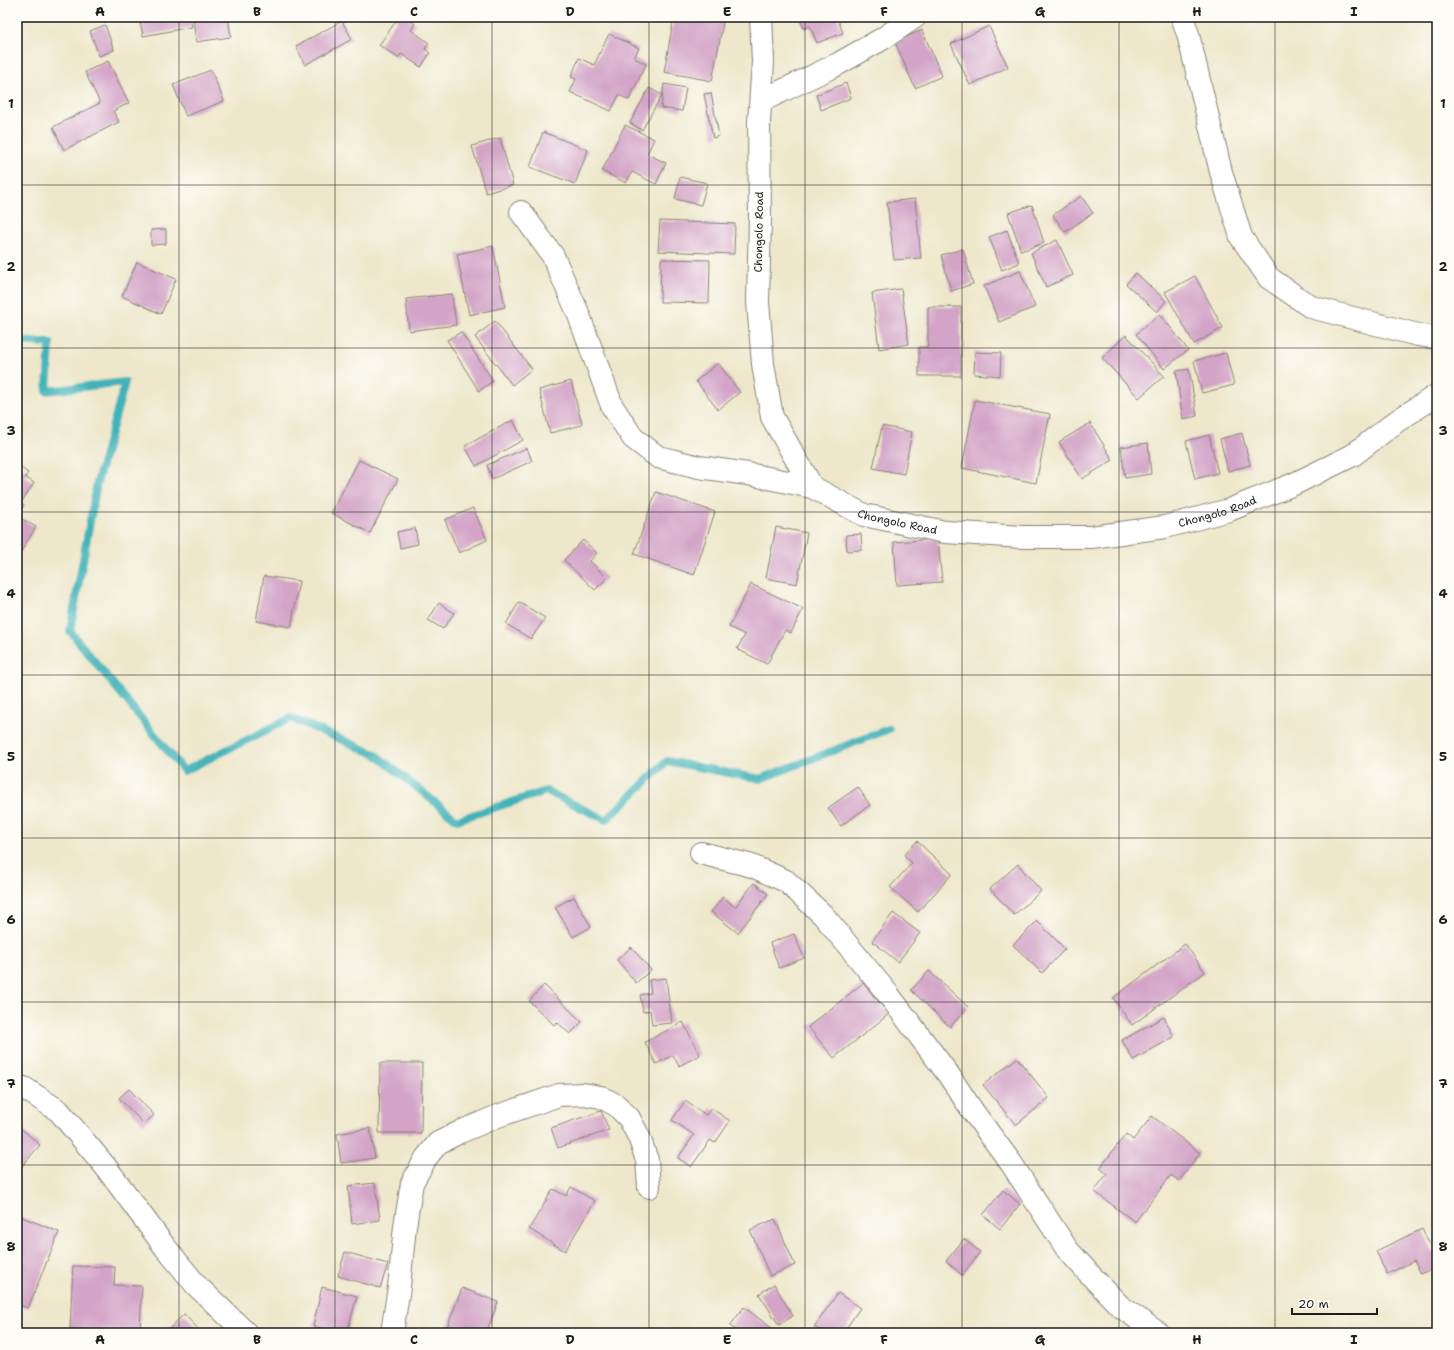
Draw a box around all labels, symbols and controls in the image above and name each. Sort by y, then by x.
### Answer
text: A [95,3,105,20]
text: B [253,3,261,20]
text: C [410,3,418,20]
text: D [565,3,575,20]
text: E [723,3,732,20]
text: F [880,3,888,20]
text: G [1035,3,1046,20]
text: H [1192,3,1202,20]
text: I [1350,3,1358,20]
text: 1 [8,95,14,112]
text: 1 [1440,95,1446,112]
street label: Chongolo Road [751,191,767,273]
text: 2 [6,258,16,275]
text: 2 [1438,258,1448,275]
text: 3 [6,422,16,439]
text: 3 [1438,422,1448,439]
street label: Chongolo Road [1177,492,1259,531]
street label: Chongolo Road [855,505,939,538]
text: 4 [6,585,16,602]
text: 4 [1438,585,1448,602]
text: 5 [7,748,15,765]
text: 5 [1439,748,1447,765]
text: 6 [6,911,16,928]
text: 6 [1438,911,1448,928]
text: 7 [6,1075,16,1092]
text: 7 [1438,1075,1448,1092]
text: 8 [6,1238,16,1255]
text: 8 [1438,1238,1448,1255]
scale bar [1292,1290,1377,1316]
text: 20 m [1298,1296,1329,1312]
text: A [95,1331,105,1348]
text: B [253,1331,261,1348]
text: C [410,1331,418,1348]
text: D [565,1331,575,1348]
text: E [723,1331,732,1348]
text: F [880,1331,888,1348]
text: G [1035,1331,1046,1348]
text: H [1192,1331,1202,1348]
text: I [1350,1331,1358,1348]

